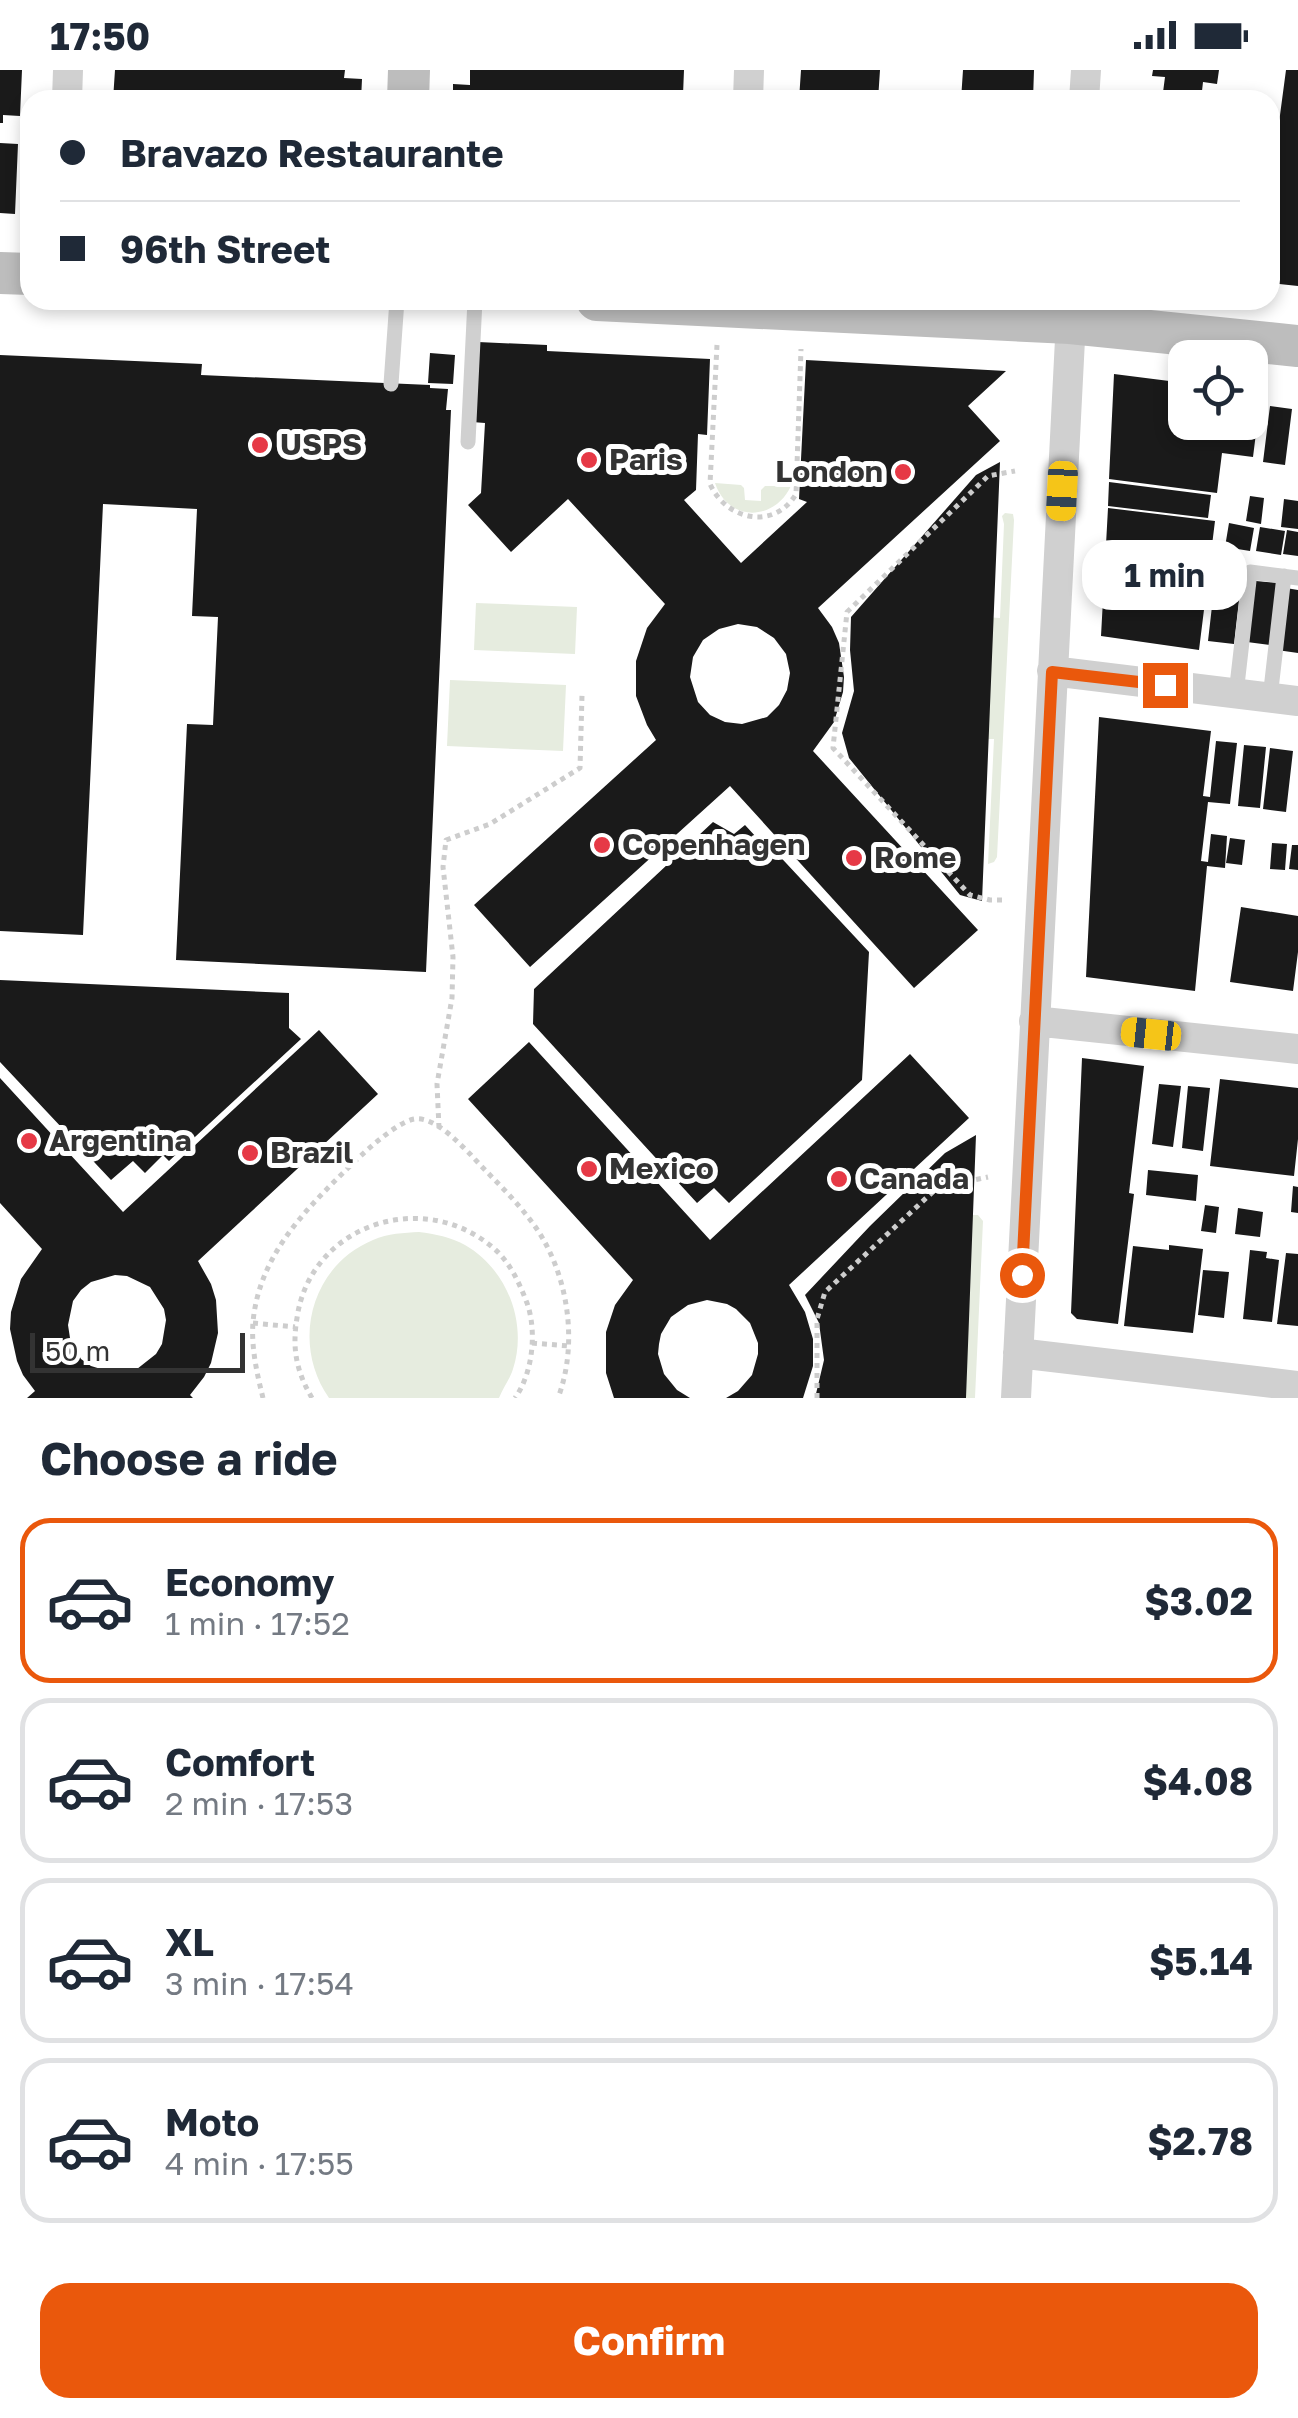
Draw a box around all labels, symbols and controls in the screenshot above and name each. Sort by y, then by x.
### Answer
text: 17:50 [50,13,150,58]
text: Bravazo Restaurante [120,130,504,175]
text: 96th Street [120,226,330,271]
map controls [1168,340,1268,440]
button: locate [1168,340,1268,440]
place label: USPS [280,426,362,462]
marker: USPS [249,434,271,456]
place label: Paris [609,441,683,477]
marker: Paris [578,449,600,471]
place label: London [775,453,883,489]
car [1045,460,1079,522]
marker: London [892,461,914,483]
callout: 1 min [1082,540,1248,610]
text: 1 min [1124,556,1205,594]
route end [1143,663,1188,708]
place label: Copenhagen [622,826,805,862]
marker: Copenhagen [591,834,613,856]
place label: Rome [874,839,956,875]
marker: Rome [843,847,865,869]
car [1120,1016,1182,1052]
place label: Argentina [49,1122,192,1158]
marker: Argentina [18,1130,40,1152]
place label: Brazil [270,1134,353,1170]
marker: Brazil [239,1142,261,1164]
place label: Mexico [609,1150,714,1186]
marker: Mexico [578,1158,600,1180]
place label: Canada [859,1160,969,1196]
marker: Canada [828,1168,850,1190]
route start [1000,1253,1045,1298]
scale bar [30,1328,245,1372]
text: 50 m [45,1334,110,1367]
text: Choose a ride [40,1431,338,1485]
icon: car [45,1556,135,1646]
text: Economy [165,1559,334,1604]
text: $3.02 [1144,1578,1253,1623]
text: 1 min · 17:52 [165,1604,350,1642]
icon: car [45,1736,135,1826]
text: Comfort [165,1739,315,1784]
text: $4.08 [1143,1758,1253,1803]
text: 2 min · 17:53 [165,1784,353,1822]
icon: car [45,1916,135,2006]
text: XL [165,1919,214,1964]
text: $5.14 [1149,1938,1253,1983]
text: 3 min · 17:54 [165,1964,354,2002]
icon: car [45,2096,135,2186]
text: Moto [165,2099,259,2144]
text: $2.78 [1147,2118,1253,2163]
text: 4 min · 17:55 [165,2144,354,2182]
button: Confirm [40,2283,1258,2398]

